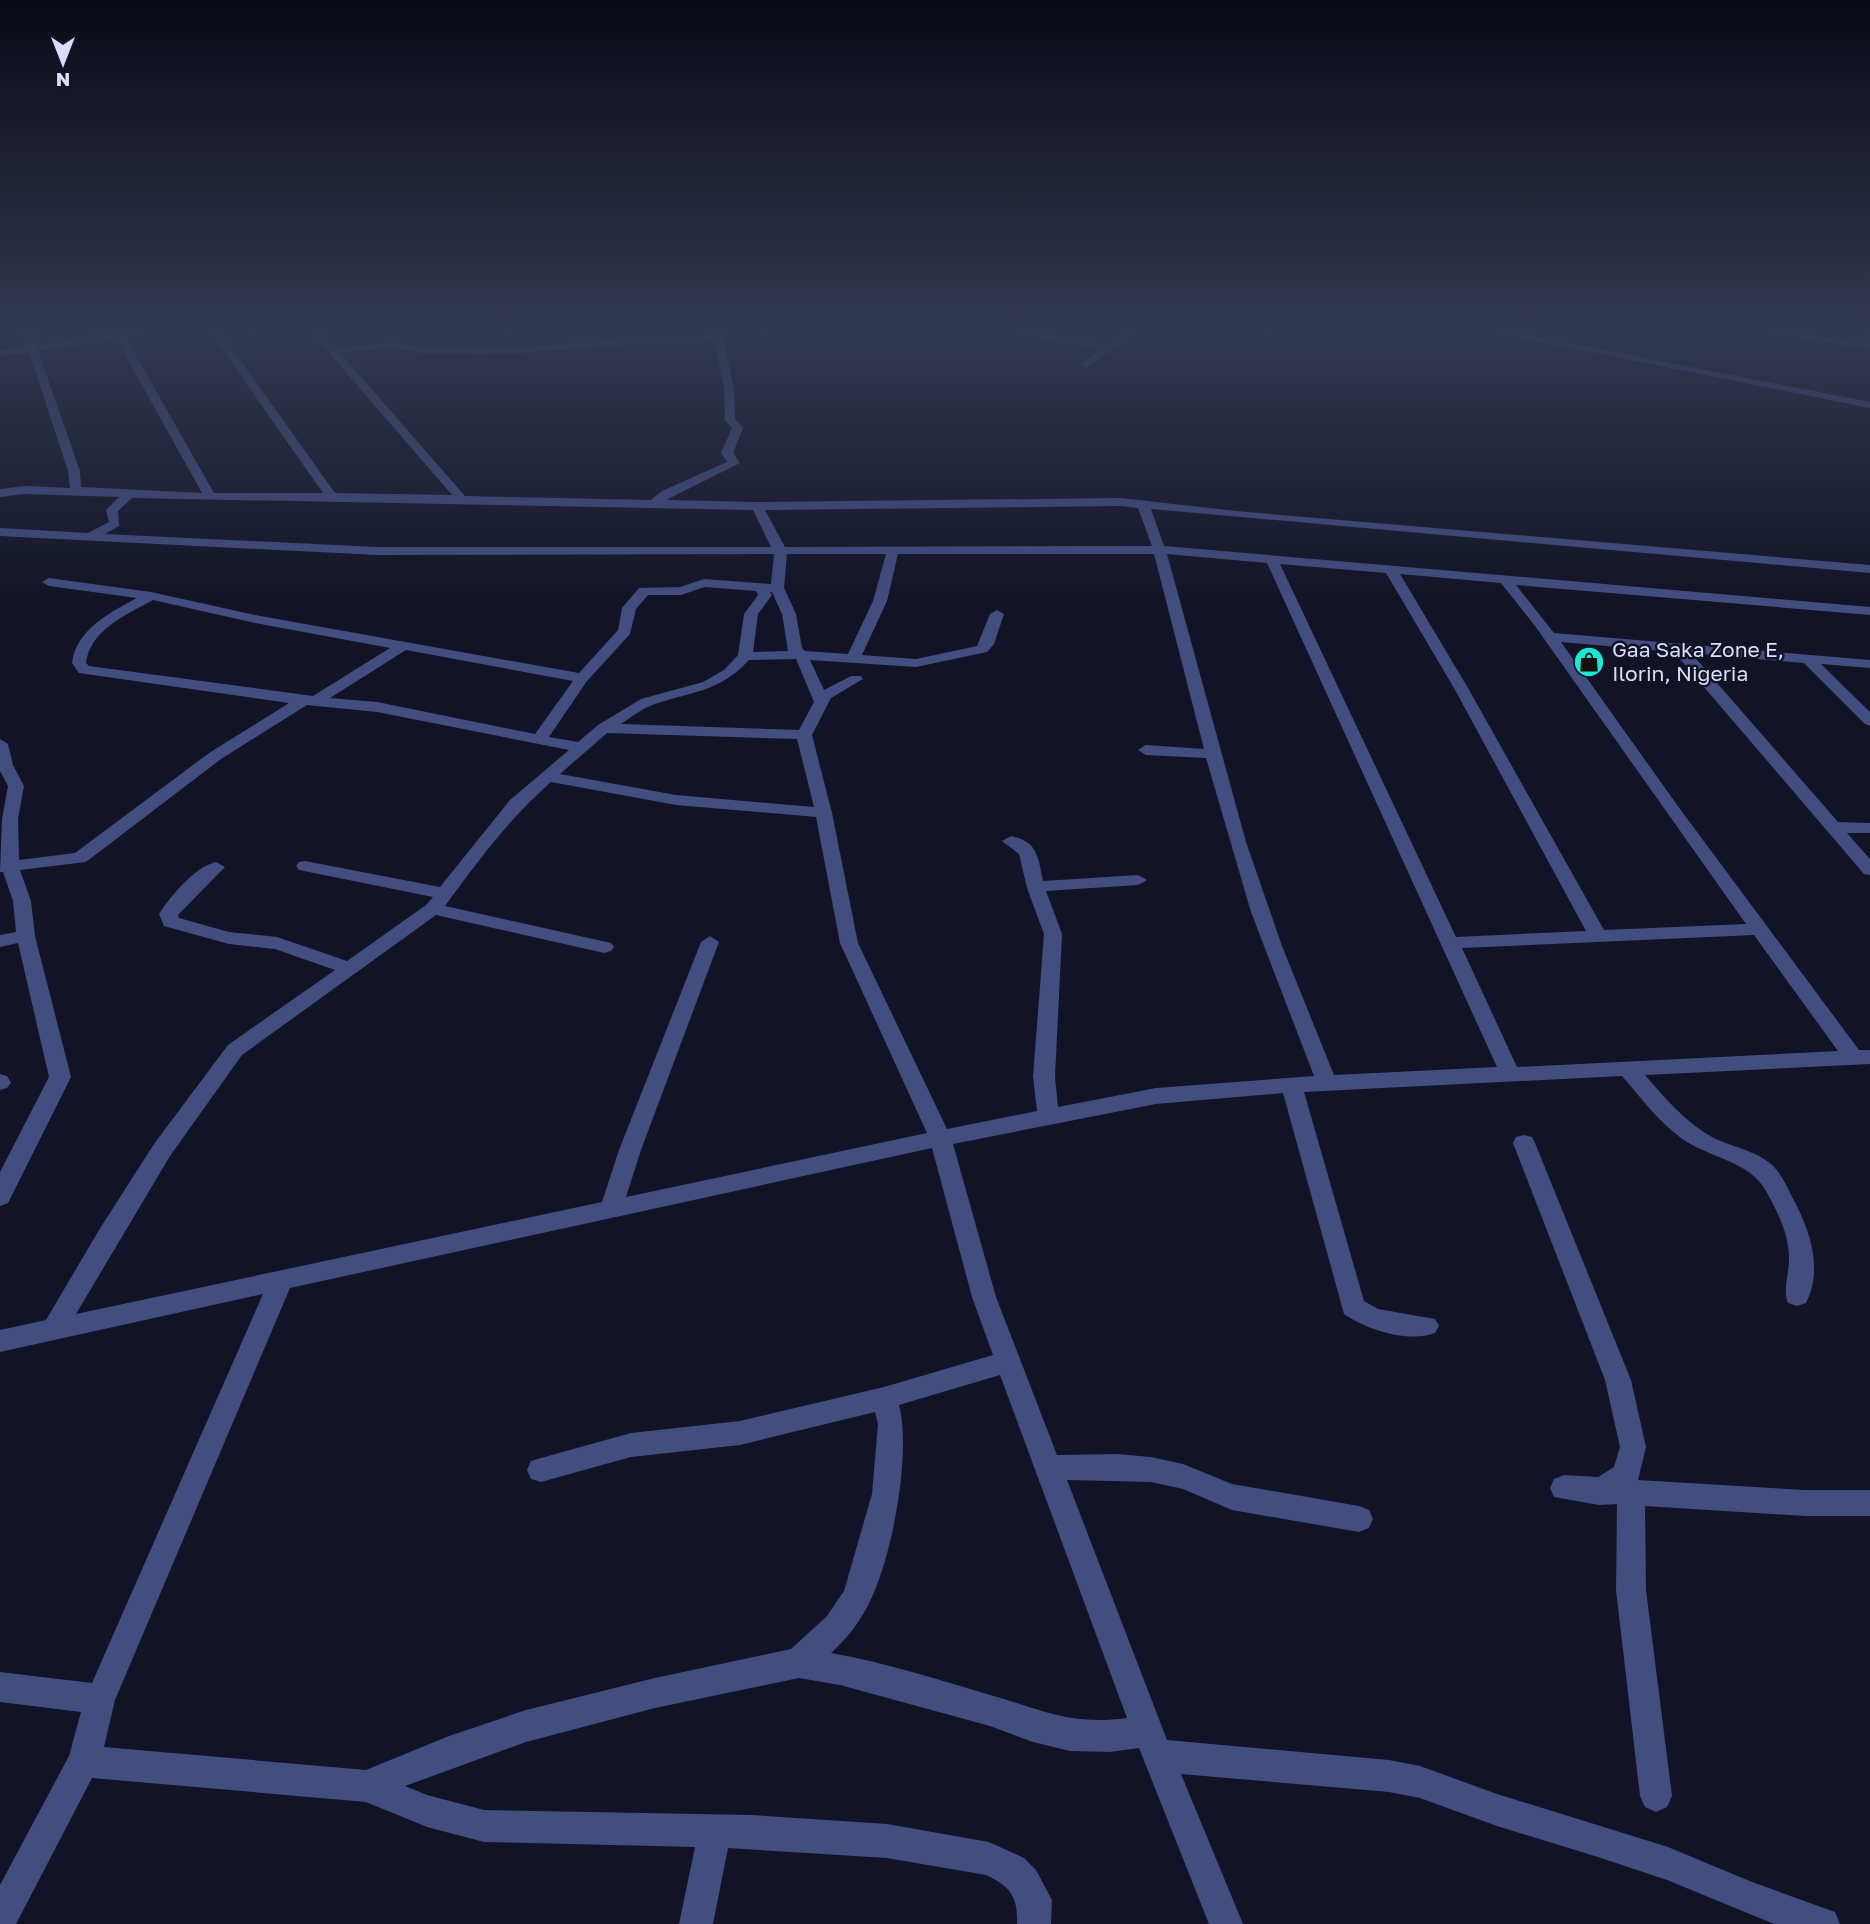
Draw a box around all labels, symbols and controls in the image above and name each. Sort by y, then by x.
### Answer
north arrow [28,28,98,98]
text: N [56,69,70,92]
place label: Gaa Saka Zone E, Ilorin, Nigeria [1612,636,1784,686]
shop icon: Gaa Saka Zone E, Ilorin, Nigeria [1572,645,1606,679]

